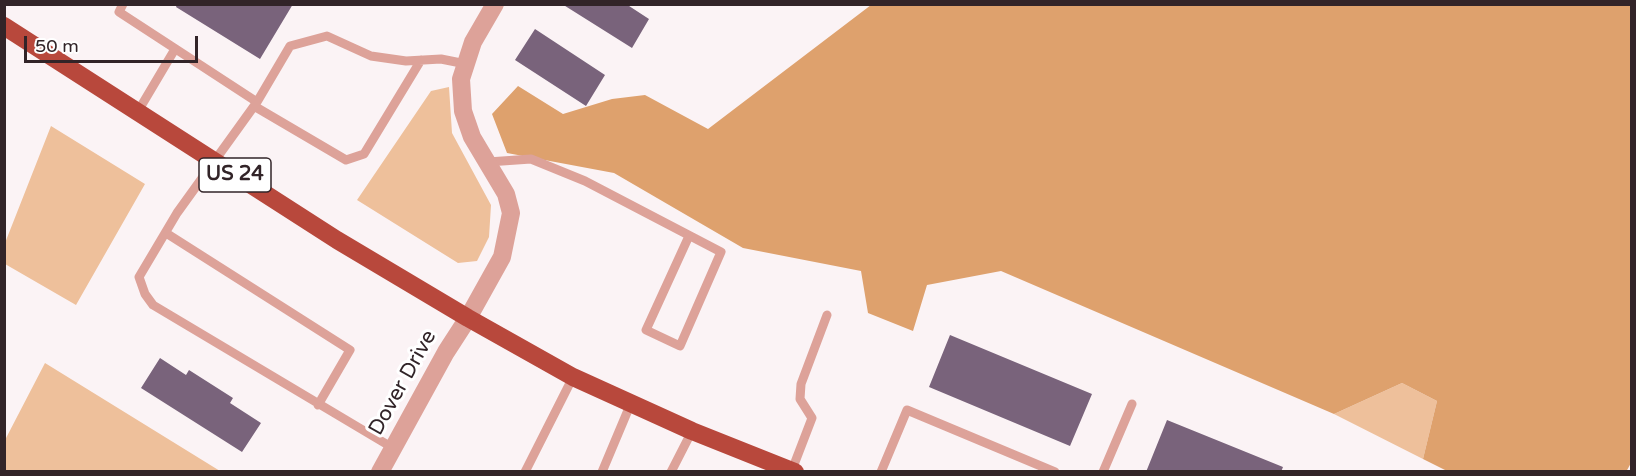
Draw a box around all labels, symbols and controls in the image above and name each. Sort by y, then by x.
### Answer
scale bar [27,24,201,62]
text: 50 m [35,35,79,57]
road number: US 24 [199,158,271,192]
street label: Dover Drive [364,326,442,440]

